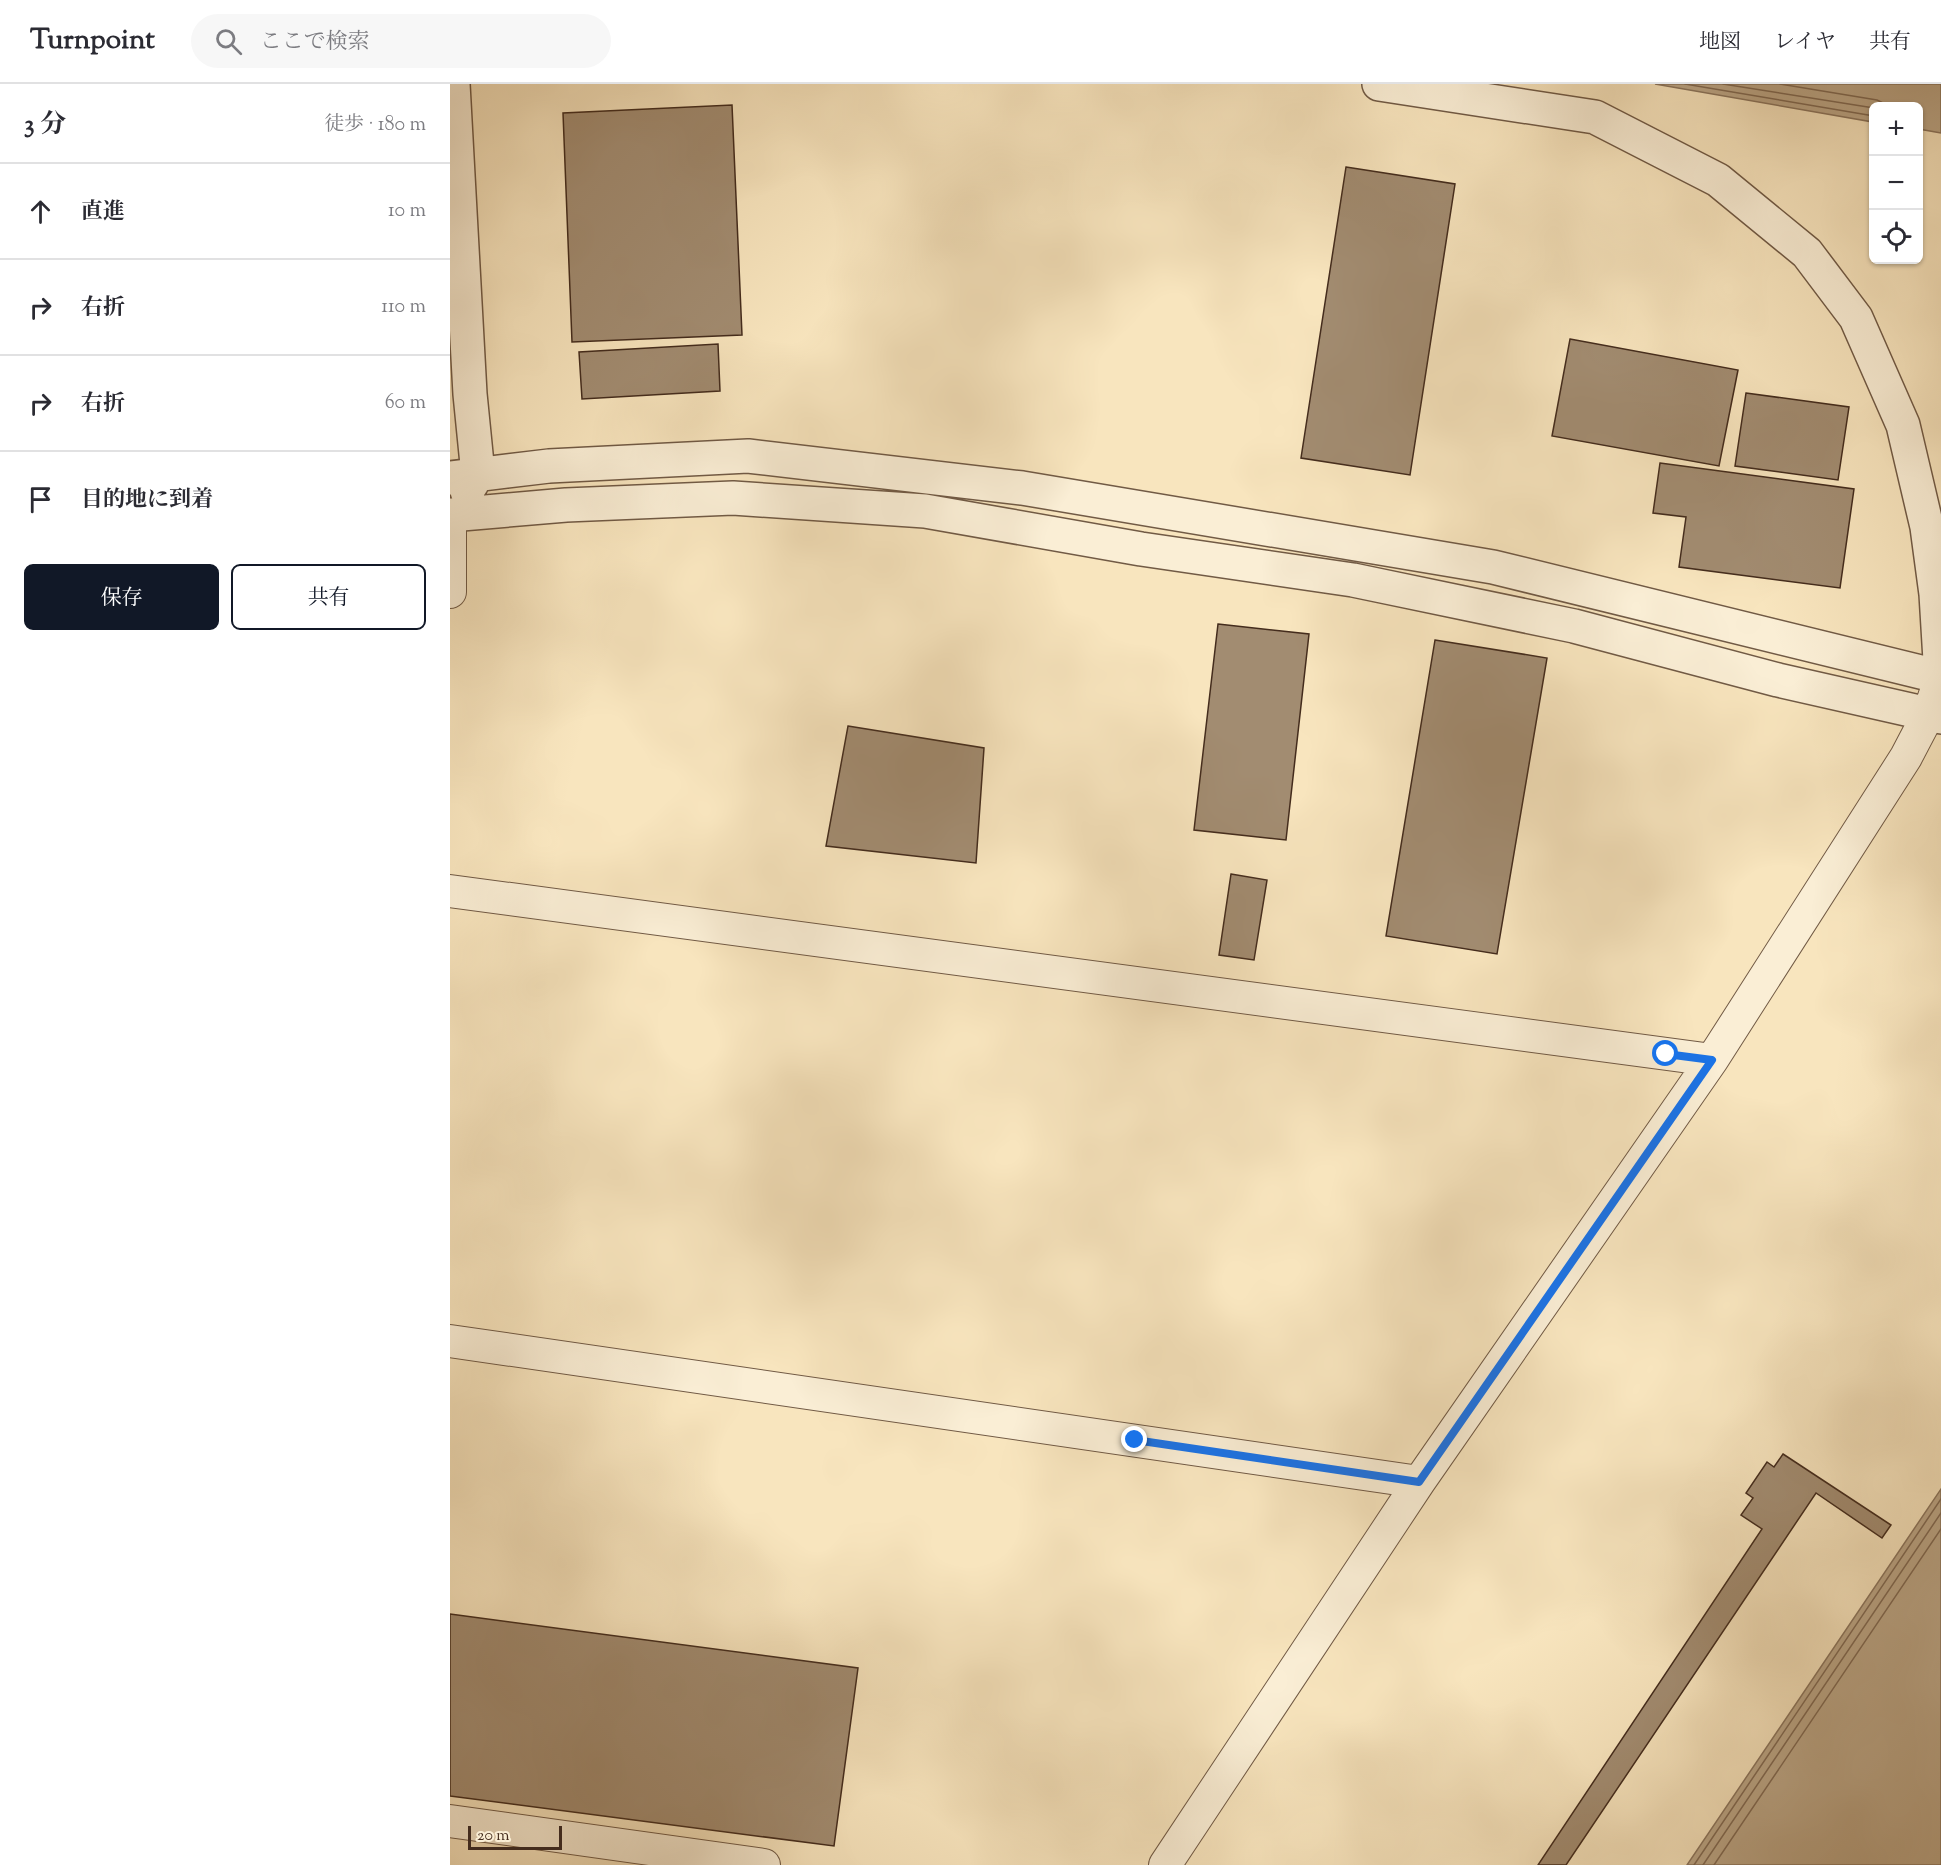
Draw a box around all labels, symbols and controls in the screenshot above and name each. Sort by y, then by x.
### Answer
search box [191,14,611,68]
text: Turnpoint [30,21,155,61]
icon: search [212,25,245,58]
text: ここで検索 [260,27,370,59]
text: 地図 [1699,28,1741,58]
text: レイヤ [1774,28,1836,58]
text: 共有 [1869,28,1911,58]
map controls [1869,102,1923,264]
button: + [1869,102,1923,156]
text: 3 分 [24,107,66,144]
text: 徒歩 · 180 m [324,111,426,140]
button: − [1869,156,1923,210]
icon: ahead [24,195,57,228]
text: 直進 [81,197,125,229]
text: 10 m [388,197,426,226]
button: locate [1869,210,1923,264]
icon: right [24,291,57,324]
text: 右折 [81,293,125,325]
text: 110 m [381,293,426,322]
icon: right [24,387,57,420]
text: 右折 [81,389,125,421]
text: 60 m [385,389,426,418]
icon: arrive [24,483,57,516]
text: 目的地に到着 [81,485,213,517]
button: 保存 [24,564,219,630]
button: 共有 [231,564,426,630]
route start [1652,1040,1678,1066]
route end [1121,1426,1147,1452]
scale bar [468,1823,562,1850]
text: 20 m [477,1825,510,1848]

